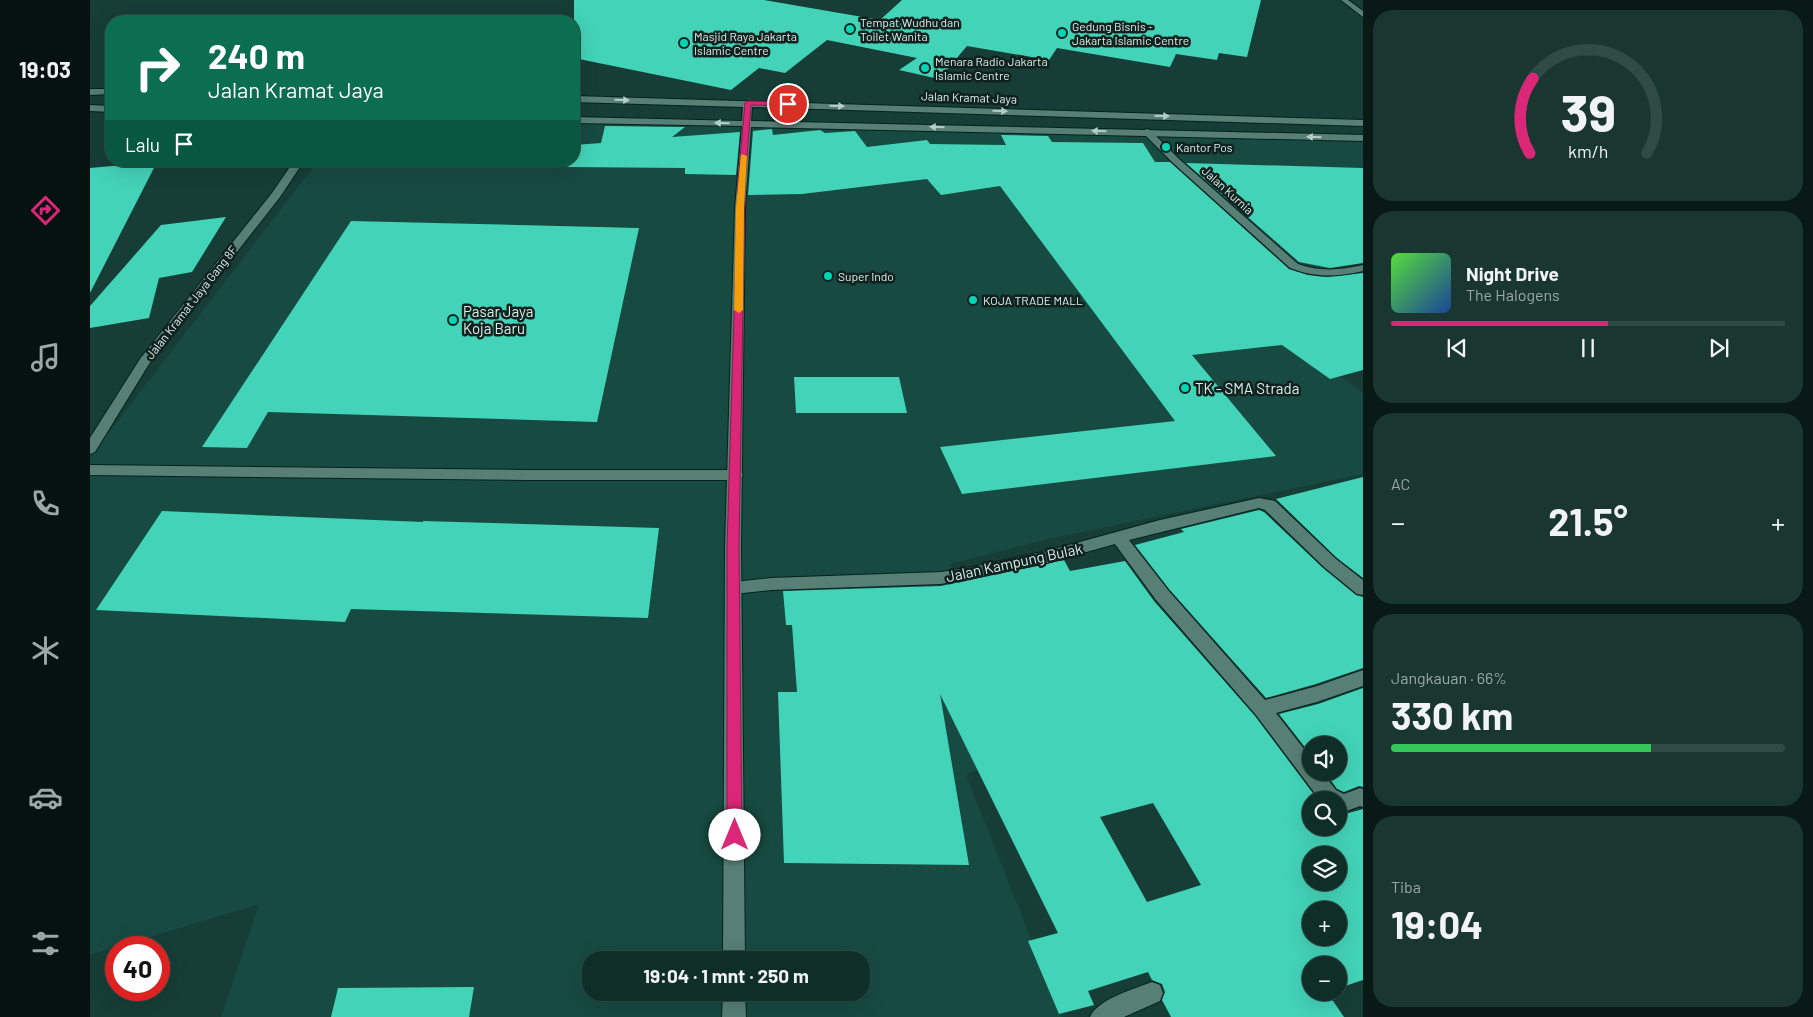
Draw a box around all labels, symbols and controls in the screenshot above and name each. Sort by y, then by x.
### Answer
place label: Tempat Wudhu dan Toilet Wanita [860,15,960,43]
place label: Gedung Bisnis - Jakarta Islamic Centre [1072,19,1189,47]
marker: Tempat Wudhu dan Toilet Wanita [844,23,856,35]
marker: Gedung Bisnis - Jakarta Islamic Centre [1056,27,1068,39]
place label: Masjid Raya Jakarta Islamic Centre [694,29,797,57]
text: 240 m [208,34,305,76]
icon: right [125,35,190,100]
marker: Masjid Raya Jakarta Islamic Centre [678,37,690,49]
place label: Menara Radio Jakarta Islamic Centre [935,54,1048,82]
text: 19:03 [19,56,71,82]
marker: Menara Radio Jakarta Islamic Centre [919,62,931,74]
text: Jalan Kramat Jaya [208,76,384,102]
text: 39 [1560,80,1616,142]
pin [767,83,809,125]
street label: Jalan Kramat Jaya [921,88,1017,106]
icon: arrive [774,90,802,118]
one-way arrow [615,96,631,104]
one-way arrow [830,102,846,110]
one-way arrow [992,107,1008,115]
one-way arrow [1154,112,1170,120]
one-way arrow [714,118,730,126]
one-way arrow [929,123,945,131]
one-way arrow [1091,127,1107,135]
icon: arrive [170,130,198,158]
text: Lalu [125,133,160,156]
one-way arrow [1306,133,1322,141]
place label: Kantor Pos [1176,140,1233,154]
text: km/h [1568,140,1608,162]
marker: Kantor Pos [1160,141,1172,153]
street label: Jalan Kurnia [1199,163,1257,217]
icon: directions [28,193,63,228]
street label: Jalan Kramat Jaya Gang 8F [142,242,240,362]
text: Night Drive [1466,262,1559,285]
place label: Super Indo [838,269,894,283]
marker: Super Indo [822,270,834,282]
text: The Halogens [1466,285,1560,304]
place label: KOJA TRADE MALL [983,293,1083,307]
marker: KOJA TRADE MALL [967,294,979,306]
place label: Pasar Jaya Koja Baru [463,302,534,337]
marker: Pasar Jaya Koja Baru [447,314,459,326]
icon: previous [1443,334,1471,362]
icon: pause [1574,334,1602,362]
icon: next [1705,334,1733,362]
icon: music [28,340,63,375]
place label: TK - SMA Strada [1195,379,1299,397]
marker: TK - SMA Strada [1179,382,1191,394]
text: AC [1391,474,1410,493]
icon: phone [28,486,63,521]
text: 21.5° [1548,498,1628,544]
text: − [1391,505,1405,539]
text: + [1771,505,1785,539]
street label: Jalan Kampung Bulak [944,539,1084,585]
icon: climate [28,633,63,668]
text: Jangkauan · 66% [1391,668,1507,687]
text: 330 km [1391,692,1513,738]
map controls [1302,736,1347,1001]
button: sound [1302,736,1347,781]
icon: car [28,780,63,815]
button: search [1302,791,1347,836]
position arrow [708,808,760,860]
button: layers [1302,846,1347,891]
text: Tiba [1391,877,1421,896]
button: + [1302,901,1347,946]
text: 19:04 [1391,901,1483,947]
icon: filters [28,926,63,961]
speed limit sign: 40 [105,936,170,1001]
button: − [1302,956,1347,1001]
text: 19:04 · 1 mnt · 250 m [643,964,809,987]

